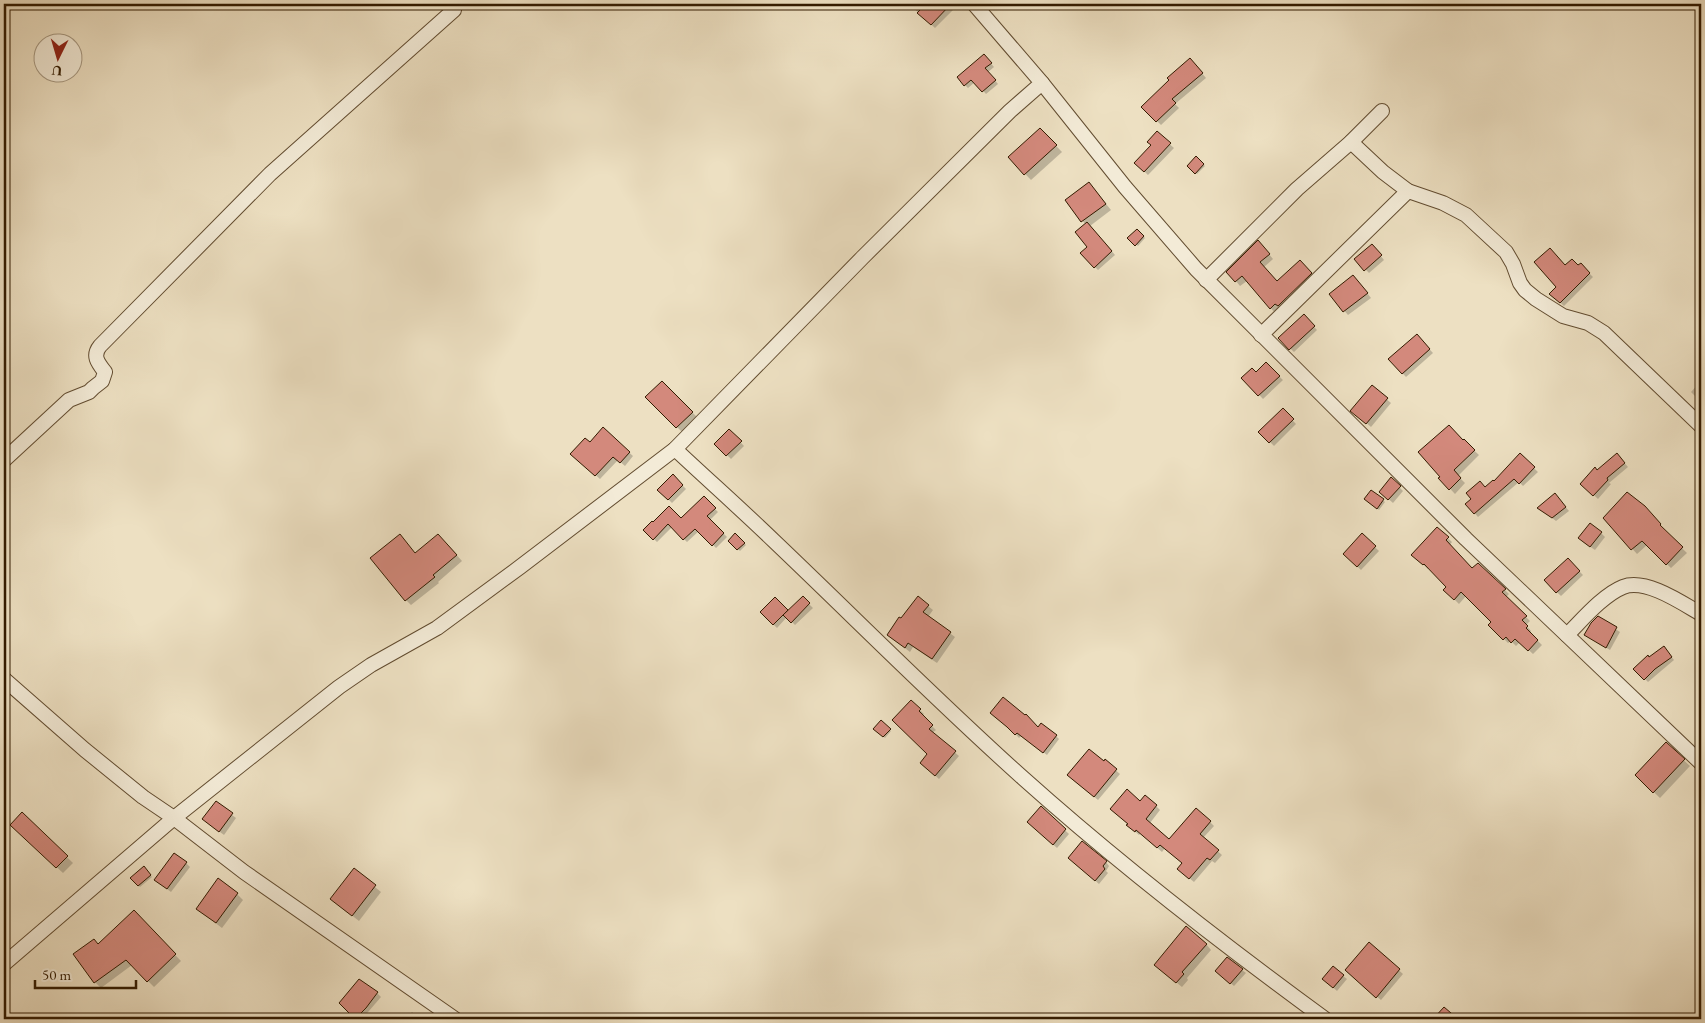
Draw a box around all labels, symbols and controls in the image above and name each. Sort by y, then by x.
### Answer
north arrow [32,32,82,82]
text: U [50,61,63,80]
scale bar [35,958,136,990]
text: 50 m [42,965,71,984]

